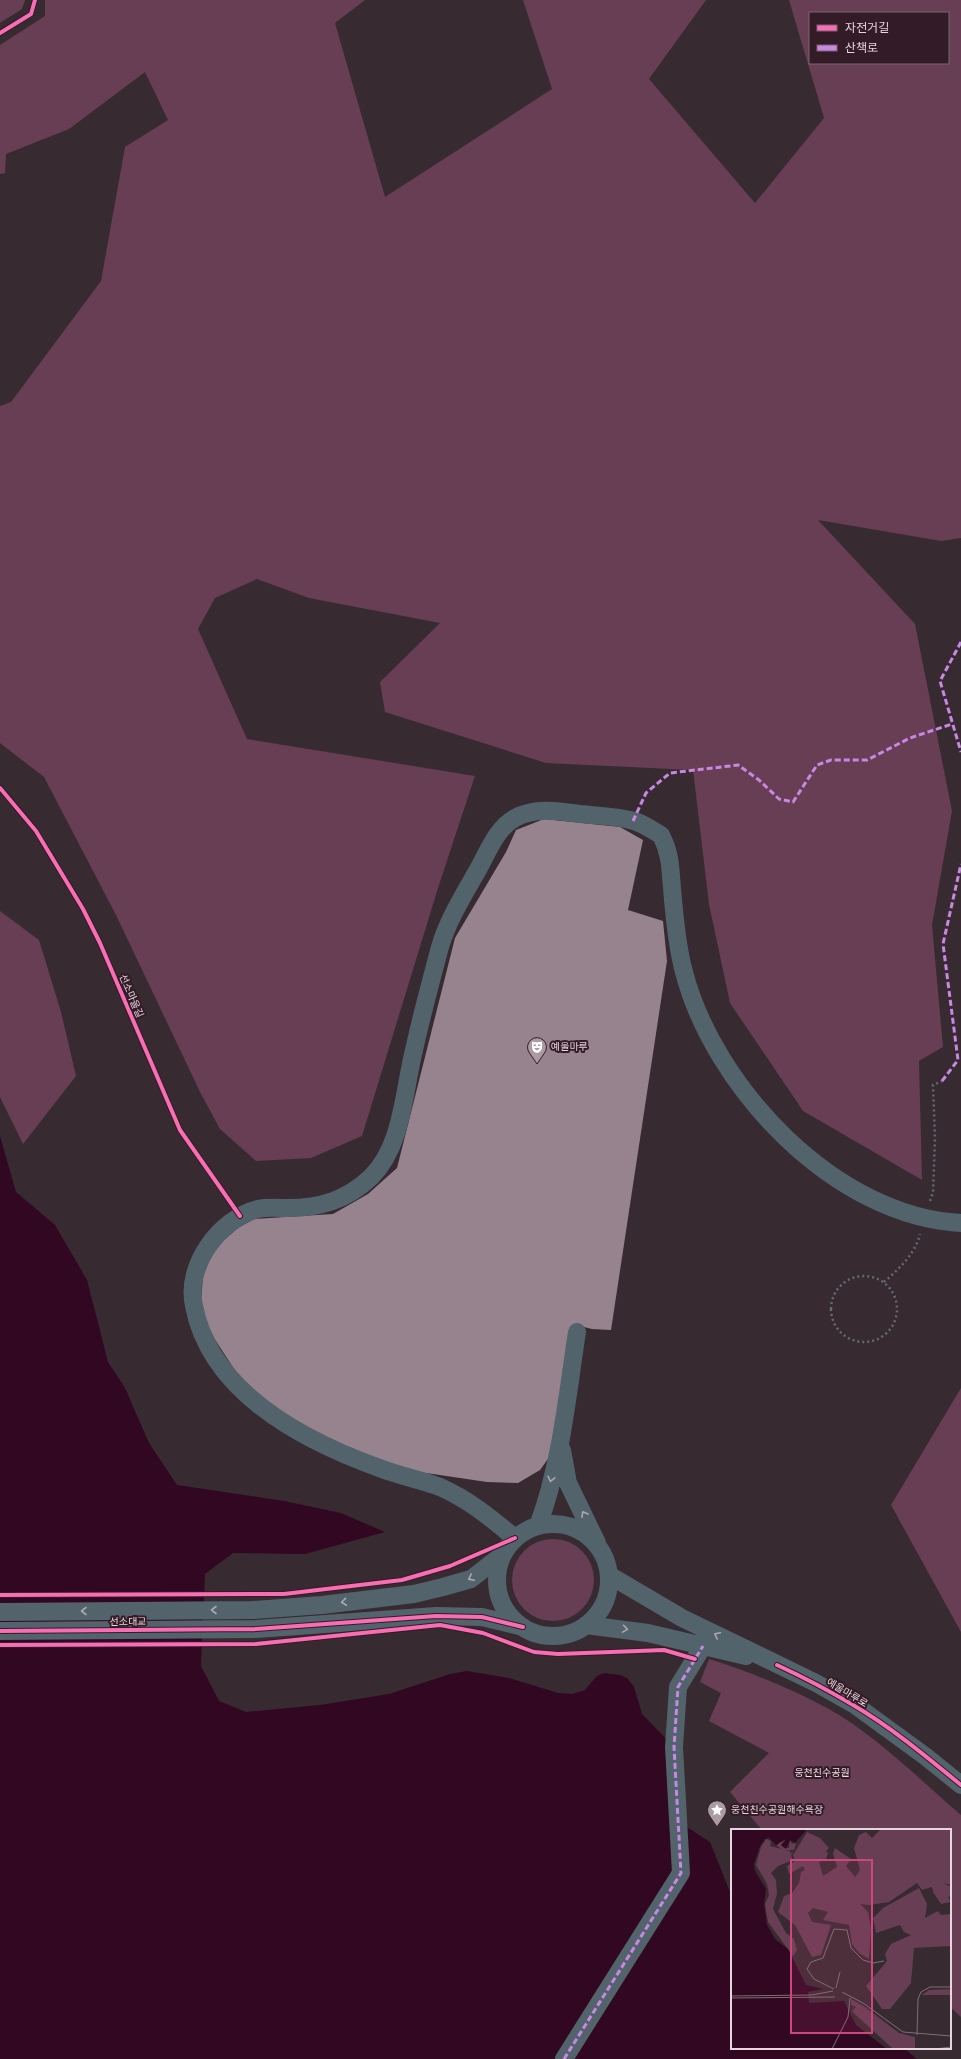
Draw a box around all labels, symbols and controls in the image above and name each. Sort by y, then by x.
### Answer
legend [809,12,949,64]
text: 자전거길 [845,20,889,36]
text: 산책로 [845,40,878,56]
street label: 선소마을길 [116,972,146,1020]
theatre icon: 예울마루 [526,1036,548,1064]
place label: 예울마루 [551,1040,588,1054]
one-way arrow [548,1476,556,1482]
one-way arrow [581,1511,588,1518]
one-way arrow [468,1573,475,1581]
one-way arrow [341,1598,347,1607]
one-way arrow [211,1606,217,1614]
one-way arrow [81,1607,87,1615]
street label: 선소대교 [110,1615,146,1629]
one-way arrow [622,1624,628,1633]
one-way arrow [714,1632,722,1639]
street label: 예울마루로 [824,1675,870,1711]
park label: 웅천친수공원 [794,1766,850,1780]
place icon: 웅천친수공원해수욕장 [706,1799,728,1827]
place label: 웅천친수공원해수욕장 [731,1803,823,1817]
inset map [731,1829,951,2049]

